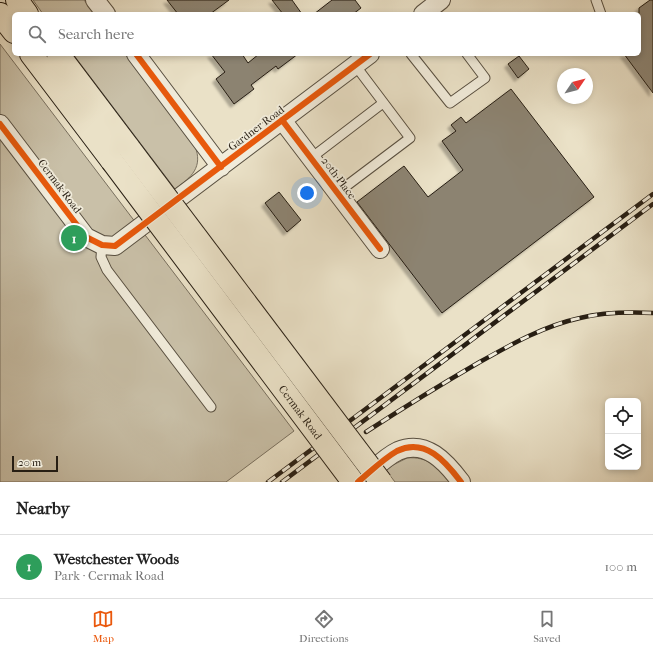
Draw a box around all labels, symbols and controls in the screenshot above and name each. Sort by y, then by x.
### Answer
search box [12,12,641,56]
icon: search [26,23,48,45]
text: Search here [58,25,134,43]
north arrow [557,68,593,104]
street label: Gardner Road [226,103,288,154]
street label: 20th Place [319,155,359,202]
street label: Cermak Road [35,157,85,217]
your location [297,183,317,203]
pin: 1 [61,223,87,253]
street label: Cermak Road [276,383,325,443]
map controls [605,398,641,470]
button: locate [605,398,641,434]
button: layers [605,434,641,470]
scale bar [12,454,58,473]
text: 20 m [18,456,41,469]
text: Nearby [16,498,70,518]
text: Westchester Woods [54,550,179,568]
text: 1 [27,559,31,574]
text: 100 m [604,559,637,574]
text: Park · Cermak Road [54,568,164,583]
tab: Map [92,608,114,645]
tab: Directions [299,608,349,645]
tab: Saved [533,608,561,645]

